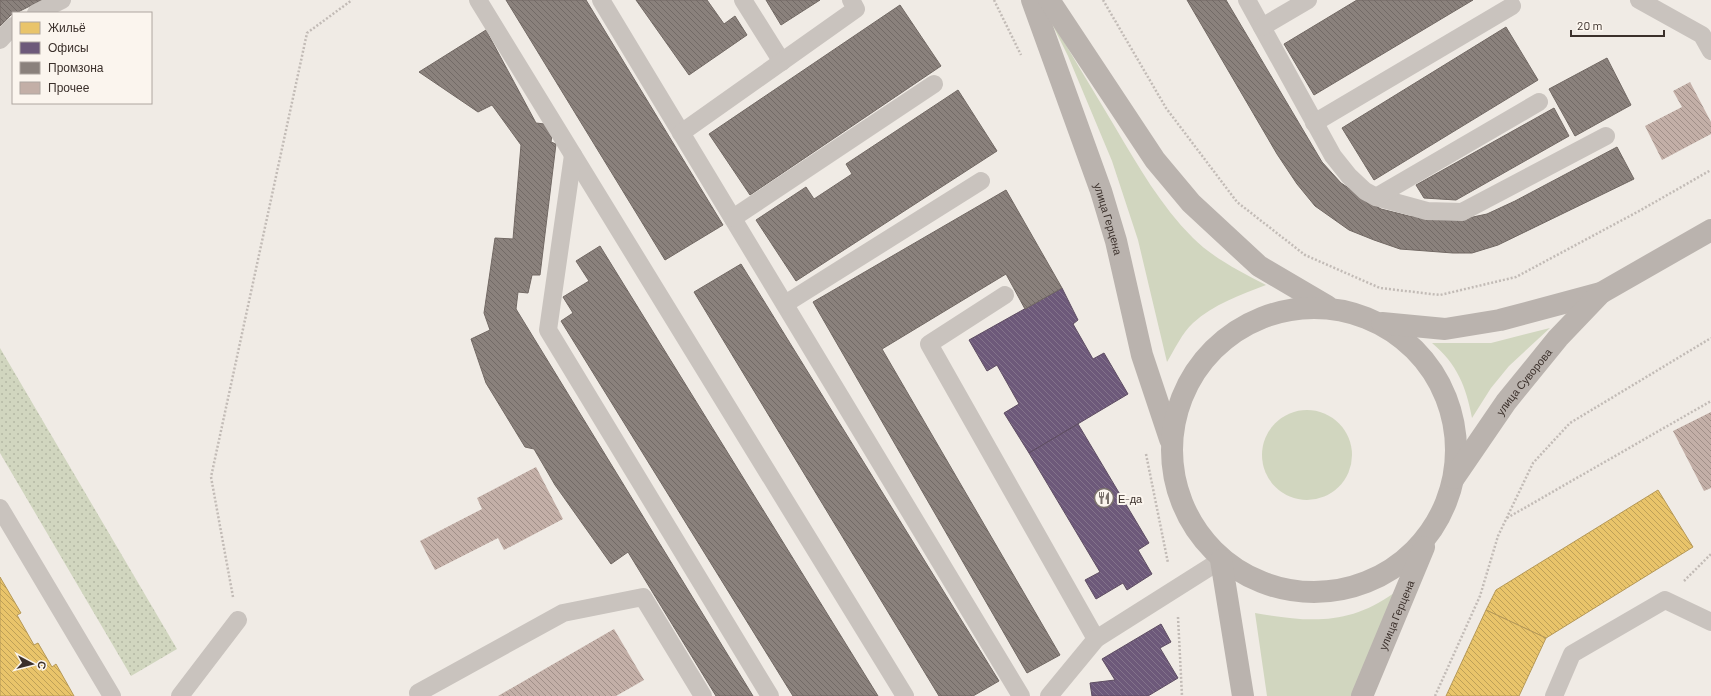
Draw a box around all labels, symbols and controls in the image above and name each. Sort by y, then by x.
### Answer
legend [12,12,152,104]
scale bar [1571,12,1664,38]
text: 20 m [1577,18,1603,32]
text: Жильё [48,20,86,34]
text: Офисы [48,40,89,55]
text: Промзона [48,60,104,75]
text: Прочее [48,80,90,95]
street label: улица Герцена [1092,181,1126,257]
street label: улица Суворова [1493,345,1554,417]
restaurant icon: Е-да [1093,487,1115,509]
place label: Е-да [1118,492,1143,505]
street label: улица Герцена [1375,577,1416,652]
north arrow [12,644,52,684]
text: С [35,661,49,670]

